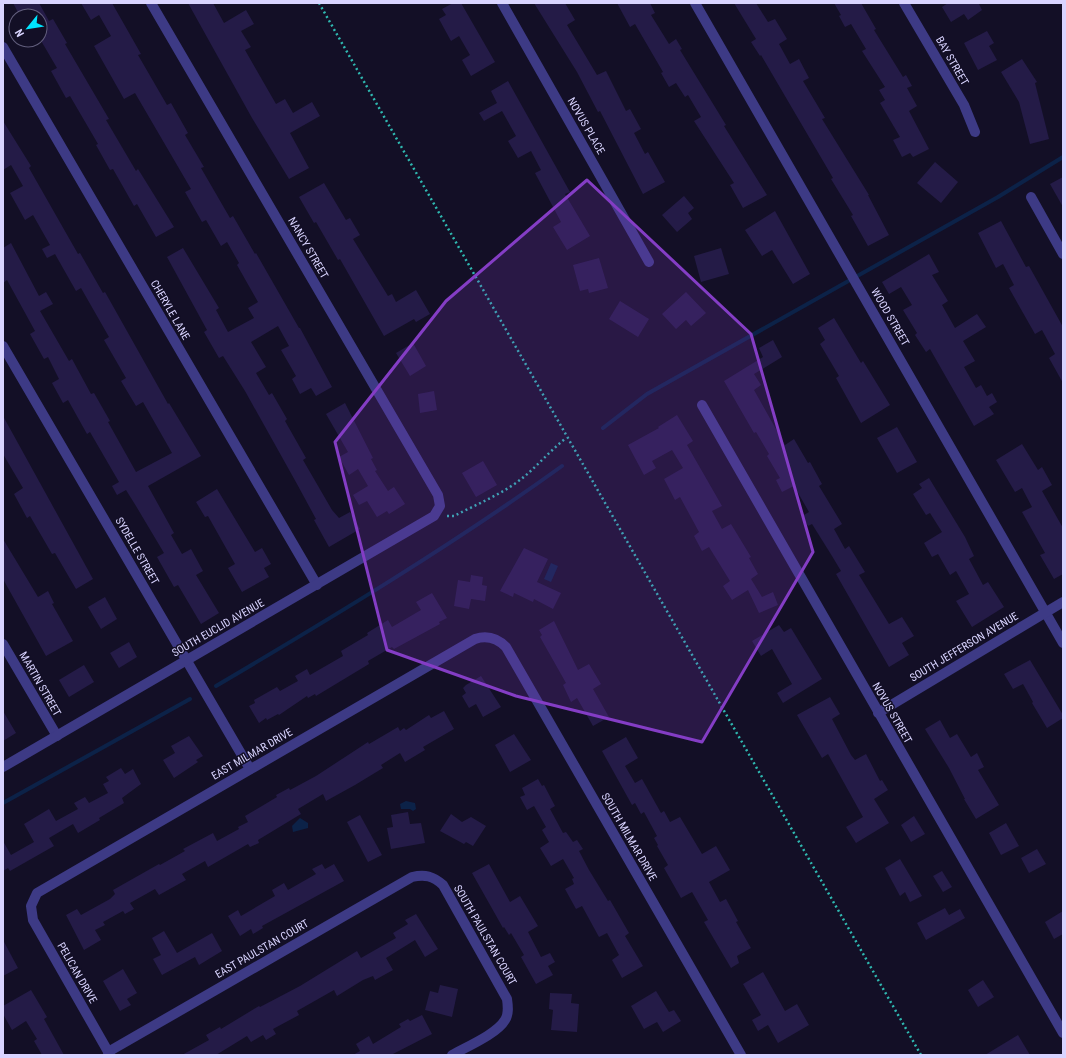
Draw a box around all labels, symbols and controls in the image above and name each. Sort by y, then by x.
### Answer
north arrow [8,8,48,48]
text: N [12,26,27,39]
street label: BAY STREET [933,34,971,88]
street label: NOVUS PLACE [565,95,608,157]
street label: NANCY STREET [285,215,331,281]
street label: CHERYLE LANE [148,278,193,343]
street label: WOOD STREET [868,286,912,348]
street label: SYDELLE STREET [112,515,162,587]
street label: SOUTH EUCLID AVENUE [170,596,267,660]
street label: SOUTH JEFFERSON AVENUE [908,609,1021,684]
street label: MARTIN STREET [16,650,64,719]
street label: NOVUS STREET [869,680,915,746]
street label: EAST MILMAR DRIVE [209,725,295,782]
street label: SOUTH MILMAR DRIVE [599,791,660,884]
street label: SOUTH PAULSTAN COURT [451,883,519,988]
street label: EAST PAULSTAN COURT [213,917,311,981]
street label: PELICAN DRIVE [54,940,100,1006]

